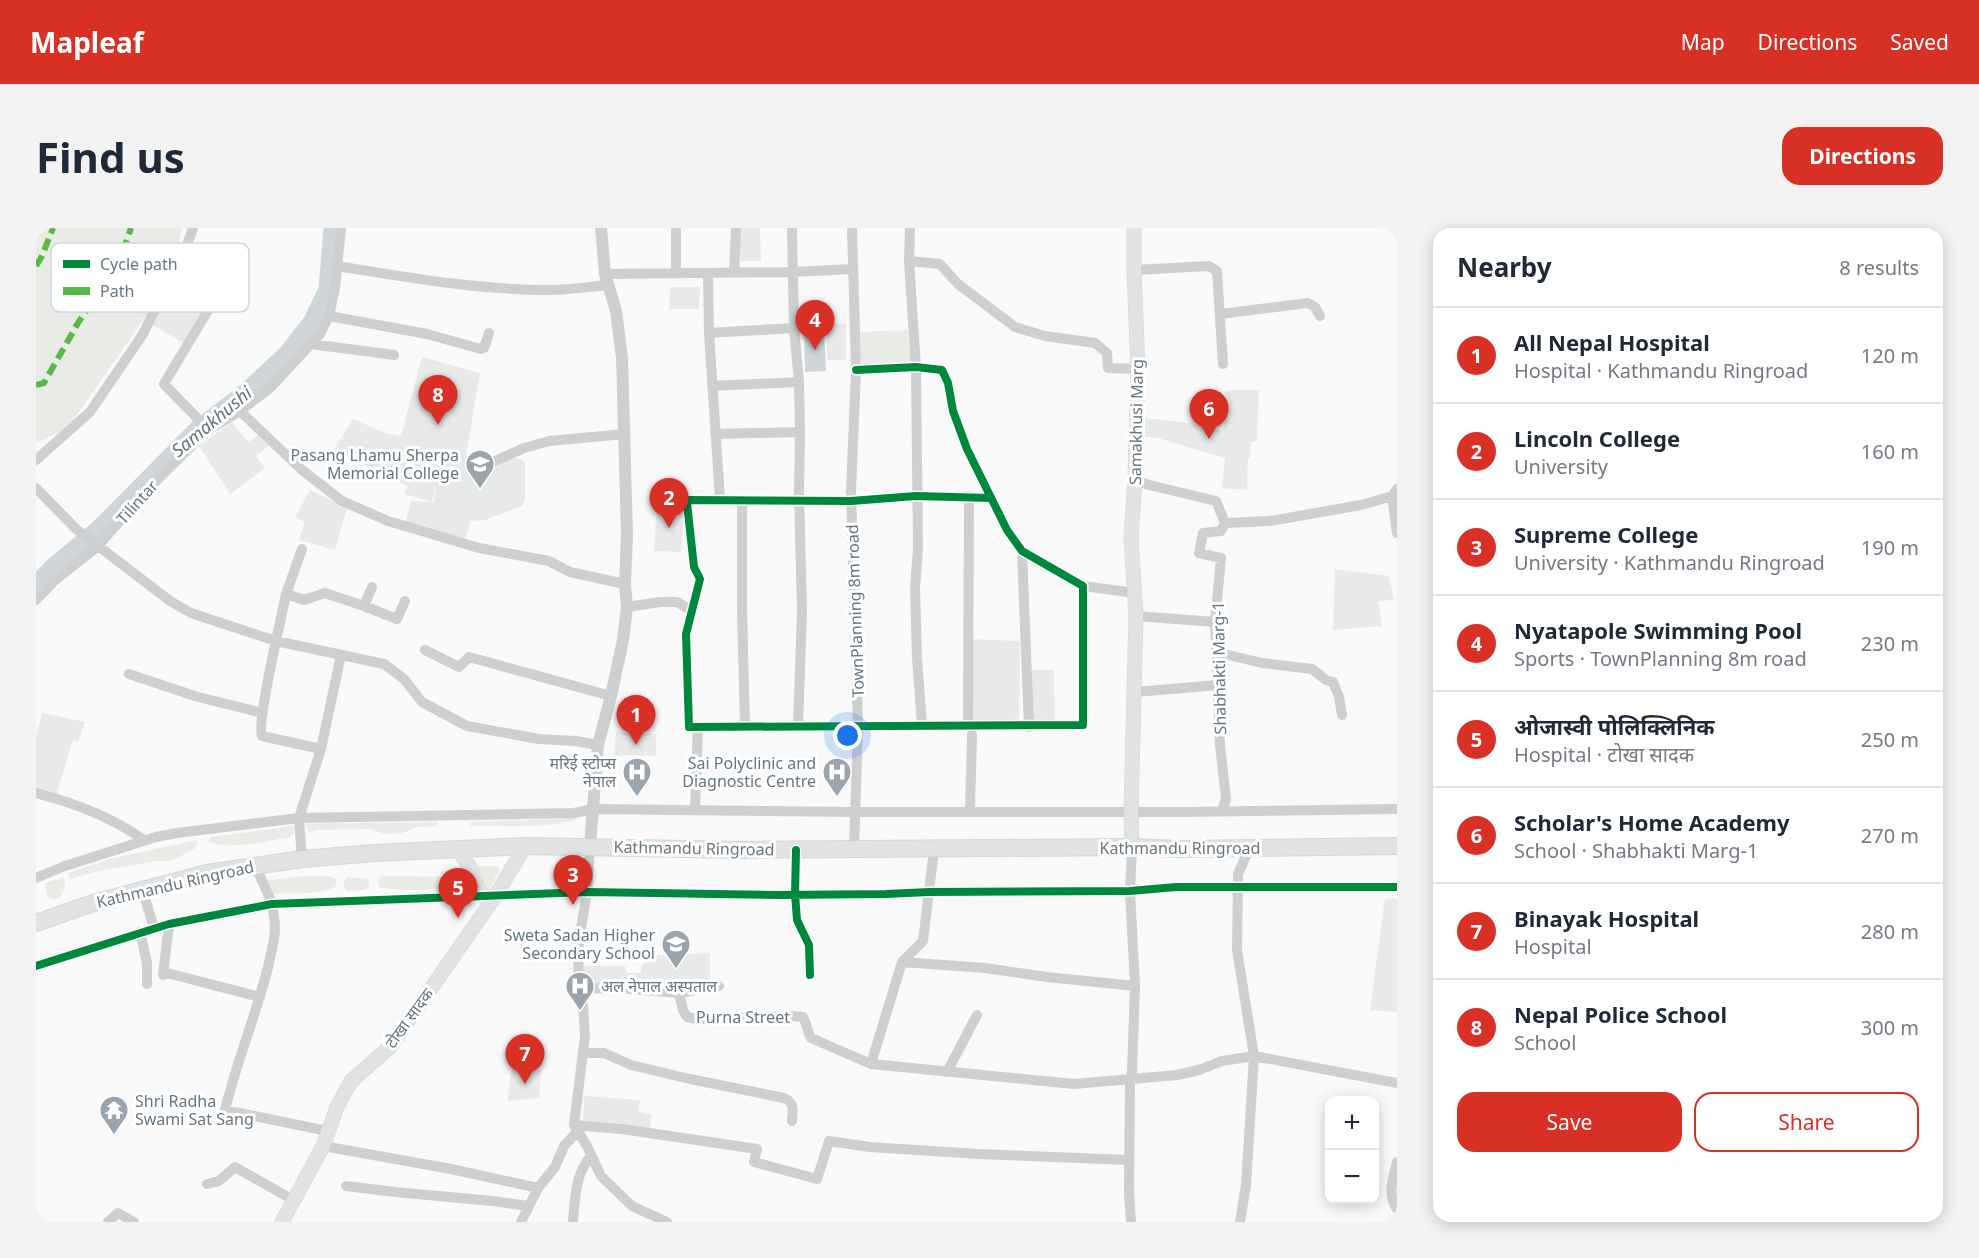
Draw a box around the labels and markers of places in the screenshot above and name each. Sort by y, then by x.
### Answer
pin: 4 [796,300,834,350]
pin: 8 [418,376,458,425]
pin: 6 [1190,390,1228,439]
place label: Pasang Lhamu Sherpa Memorial College [290,444,459,484]
school or university icon: Pasang Lhamu Sherpa Memorial College [464,448,496,490]
pin: 2 [650,478,688,528]
pin: 1 [616,696,656,745]
place label: मरिई स्टोप्स नेपाल [549,752,617,792]
place label: Sai Polyclinic and Diagnostic Centre [682,752,816,792]
hospital icon: मरिई स्टोप्स नेपाल [621,756,653,798]
hospital icon: Sai Polyclinic and Diagnostic Centre [821,756,853,798]
pin: 3 [554,856,592,905]
pin: 5 [438,868,478,918]
place label: Sweta Sadan Higher Secondary School [504,924,655,964]
school or university icon: Sweta Sadan Higher Secondary School [660,928,692,970]
hospital icon: अल नेपाल अस्पताल [564,970,596,1012]
place label: अल नेपाल अस्पताल [601,975,718,997]
pin: 7 [506,1034,544,1084]
place label: Shri Radha Swami Sat Sang [135,1090,254,1130]
temple icon: Shri Radha Swami Sat Sang [98,1094,130,1136]

